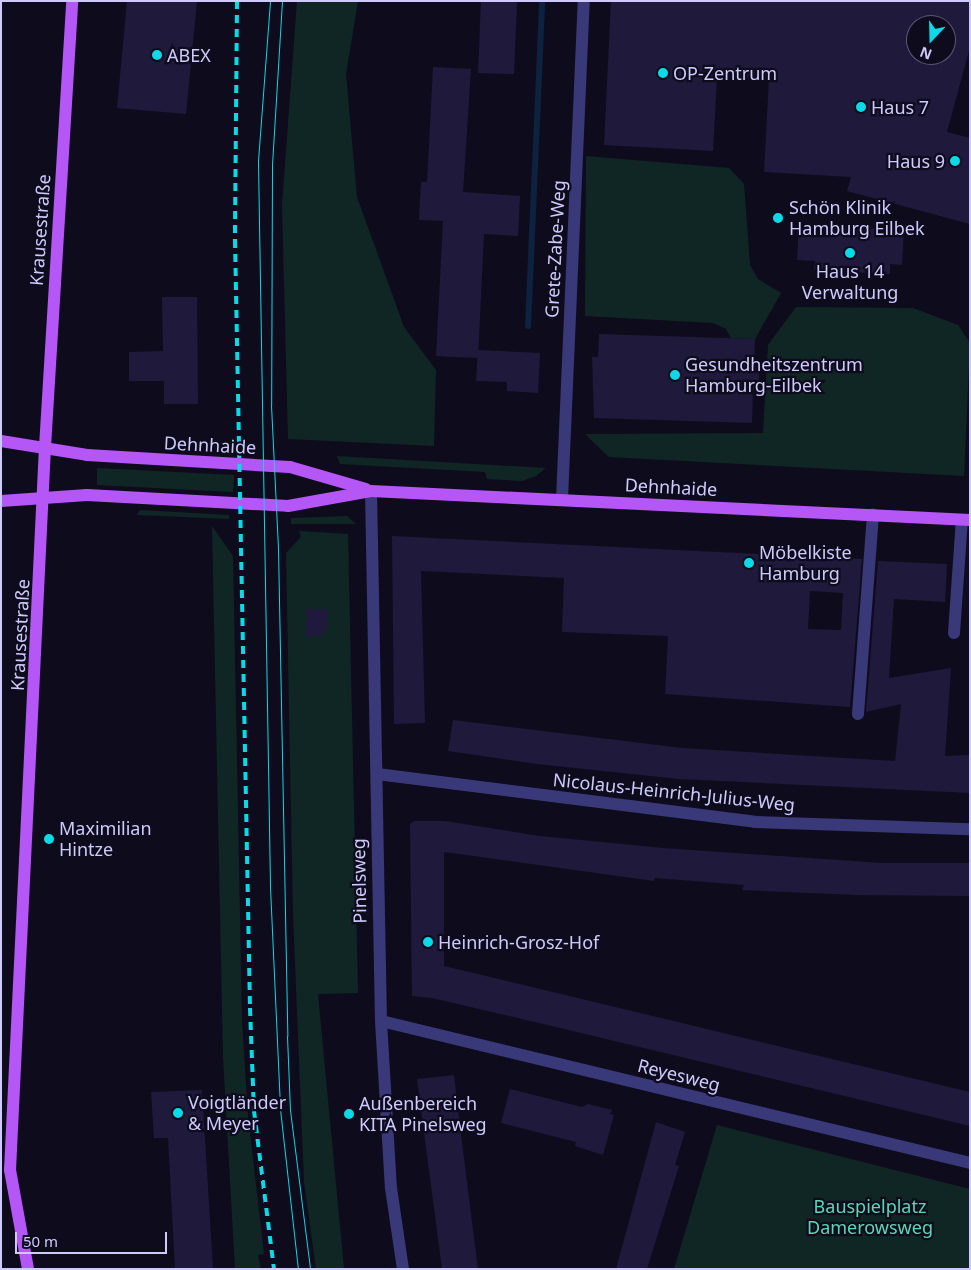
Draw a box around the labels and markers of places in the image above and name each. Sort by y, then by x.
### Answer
place label: ABEX [167,44,211,66]
marker: ABEX [151,49,163,61]
place label: OP-Zentrum [673,62,777,84]
marker: OP-Zentrum [657,67,669,79]
place label: Haus 7 [871,96,929,118]
marker: Haus 7 [855,101,867,113]
place label: Haus 9 [887,150,945,172]
marker: Haus 9 [949,155,961,167]
place label: Schön Klinik Hamburg Eilbek [789,197,925,240]
marker: Schön Klinik Hamburg Eilbek [771,211,785,225]
marker: Haus 14 Verwaltung [844,247,856,259]
place label: Haus 14 Verwaltung [802,261,898,304]
place label: Gesundheitszentrum Hamburg-Eilbek [685,354,863,396]
marker: Gesundheitszentrum Hamburg-Eilbek [669,369,681,381]
place label: Möbelkiste Hamburg [759,542,852,584]
marker: Möbelkiste Hamburg [743,557,755,569]
place label: Maximilian Hintze [59,818,152,861]
marker: Maximilian Hintze [43,833,55,845]
place label: Heinrich-Grosz-Hof [438,931,599,953]
marker: Heinrich-Grosz-Hof [422,936,434,948]
place label: Voigtländer & Meyer [188,1092,286,1134]
place label: Außenbereich KITA Pinelsweg [359,1093,487,1136]
marker: Voigtländer & Meyer [172,1107,184,1119]
marker: Außenbereich KITA Pinelsweg [343,1108,355,1120]

